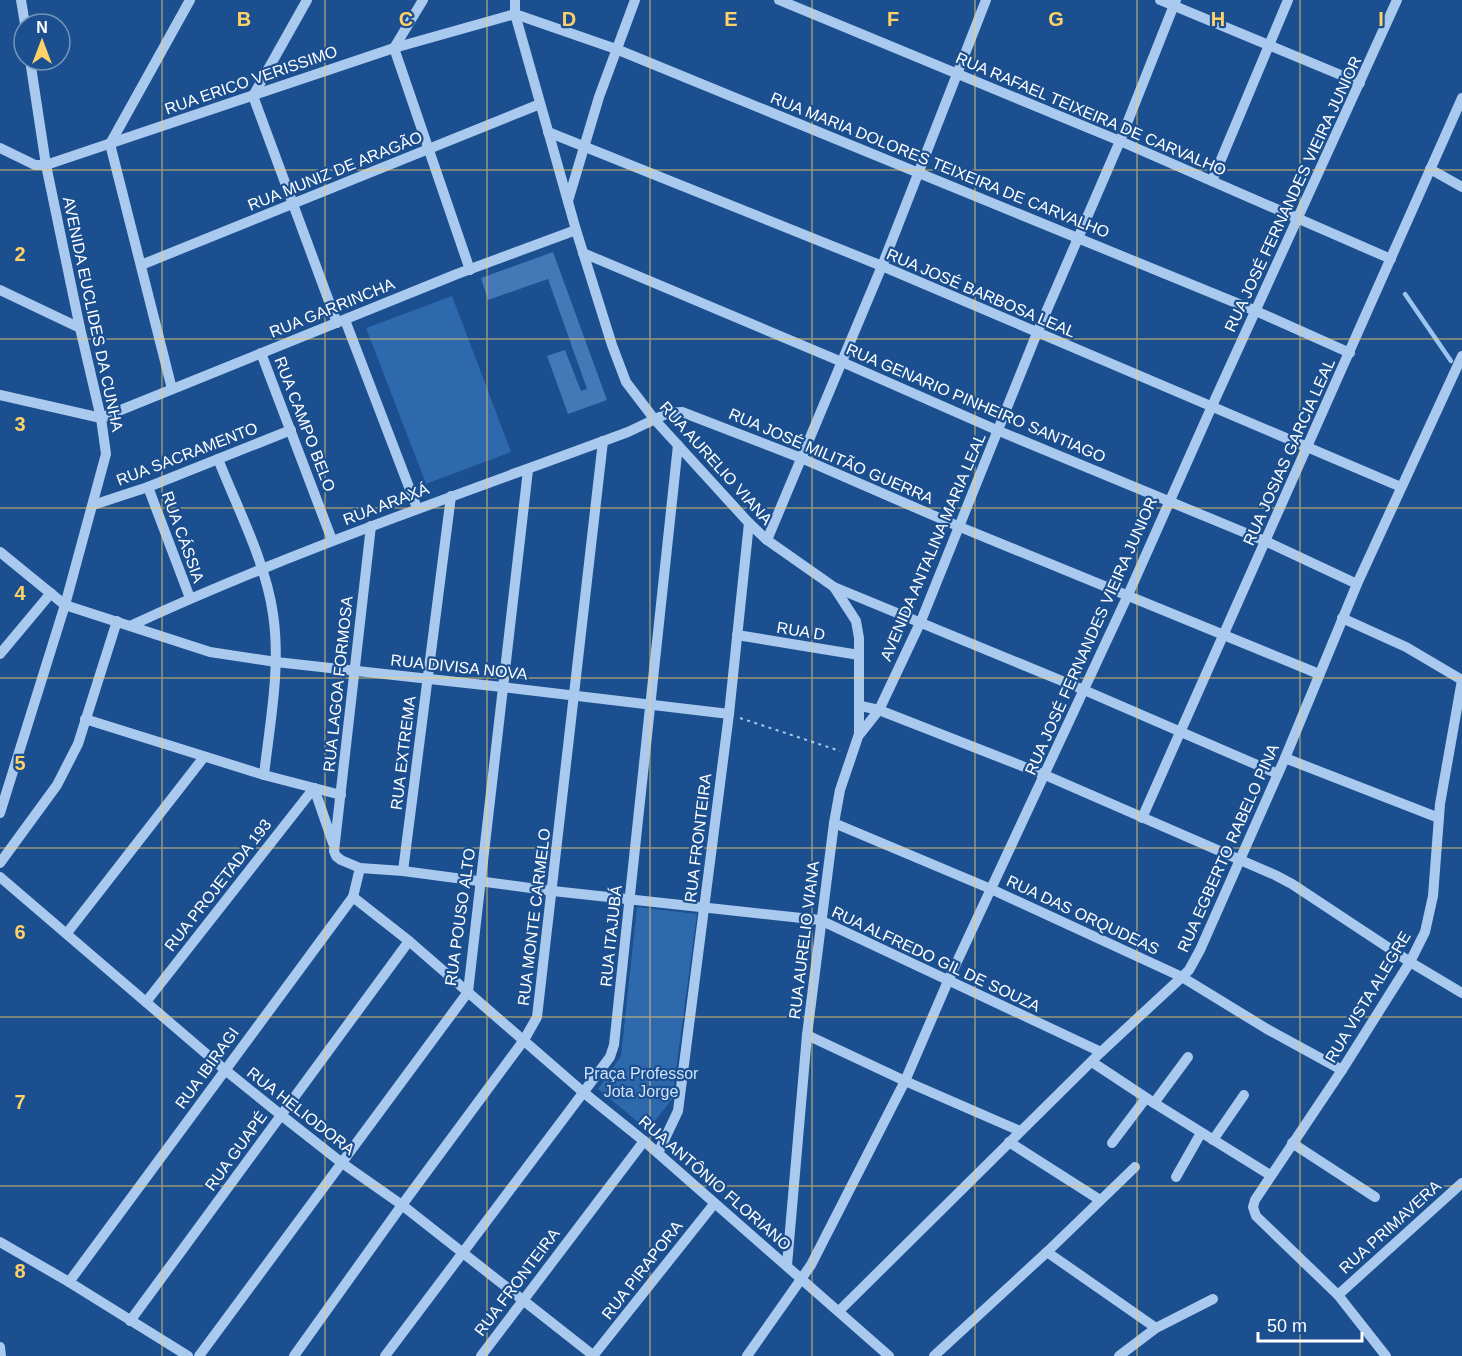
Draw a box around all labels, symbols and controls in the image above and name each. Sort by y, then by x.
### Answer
text: B [237,8,251,30]
text: C [399,8,413,30]
text: D [562,8,576,30]
text: E [724,8,738,30]
text: F [887,8,899,30]
text: G [1048,8,1064,30]
text: H [1211,8,1225,30]
text: I [1378,8,1384,30]
north arrow [12,12,72,72]
text: N [36,19,48,36]
street label: RUA ERICO VERISSIMO [162,42,340,118]
street label: RUA RAFAEL TEIXEIRA DE CARVALHO [953,49,1229,179]
street label: RUA JOSÉ FERNANDES VIEIRA JUNIOR [1221,53,1365,335]
street label: RUA MARIA DOLORES TEIXEIRA DE CARVALHO [768,89,1112,241]
street label: RUA MUNIZ DE ARAGÃO [245,126,425,214]
street label: AVENIDA EUCLIDES DA CUNHA [60,195,126,433]
text: 2 [14,243,26,265]
street label: RUA JOSÉ BARBOSA LEAL [884,244,1079,341]
street label: RUA GARRINCHA [267,275,397,341]
street label: RUA GENARIO PINHEIRO SANTIAGO [844,340,1108,466]
street label: RUA CAMPO BELO [271,354,339,494]
street label: RUA JOSIAS GARCIA LEAL [1240,356,1338,548]
street label: RUA AURELIO VIANA [656,398,776,528]
street label: RUA JOSÉ MILITÃO GUERRA [726,403,937,507]
text: 3 [14,413,26,435]
street label: RUA SACRAMENTO [114,419,260,489]
street label: AVENIDA ANTALINA MARIA LEAL [877,430,989,663]
street label: RUA ARAXÁ [340,479,432,528]
street label: RUA CÁSSIA [159,489,208,585]
street label: RUA JOSÉ FERNANDES VIEIRA JUNIOR [1021,494,1160,778]
text: 4 [14,582,26,604]
street label: RUA LAGOA FORMOSA [320,595,356,773]
street label: RUA D [776,619,826,643]
street label: RUA DIVISA NOVA [390,651,529,683]
street label: RUA EXTREMA [388,695,418,811]
street label: RUA EGBERTO RABELO PINA [1174,741,1282,955]
text: 5 [14,752,26,774]
street label: RUA FRONTEIRA [682,772,714,903]
street label: RUA PROJETADA 193 [161,816,275,954]
street label: RUA MONTE CARMELO [515,827,553,1007]
street label: RUA POUSO ALTO [442,847,478,987]
street label: RUA AURELIO VIANA [786,860,822,1020]
street label: RUA DAS ORQUDEAS [1004,872,1162,958]
street label: RUA ITAJUBÁ [596,884,625,988]
street label: RUA ALFREDO GIL DE SOUZA [829,903,1043,1015]
text: 6 [14,921,26,943]
street label: RUA VISTA ALEGRE [1322,928,1414,1066]
street label: RUA IBIRAGI [172,1024,242,1112]
street label: RUA HELIODORA [244,1064,358,1158]
park label: Praça Professor Jota Jorge [584,1065,699,1100]
text: 7 [14,1091,26,1113]
street label: RUA GUAPÉ [201,1108,270,1194]
street label: RUA ANTÔNIO FLORIANO [636,1112,795,1254]
street label: RUA PRIMAVERA [1336,1177,1444,1277]
street label: RUA PIRAPORA [598,1217,686,1323]
street label: RUA FRONTEIRA [471,1225,563,1339]
text: 8 [14,1260,26,1282]
scale bar [1258,1305,1362,1343]
text: 50 m [1267,1316,1307,1336]

